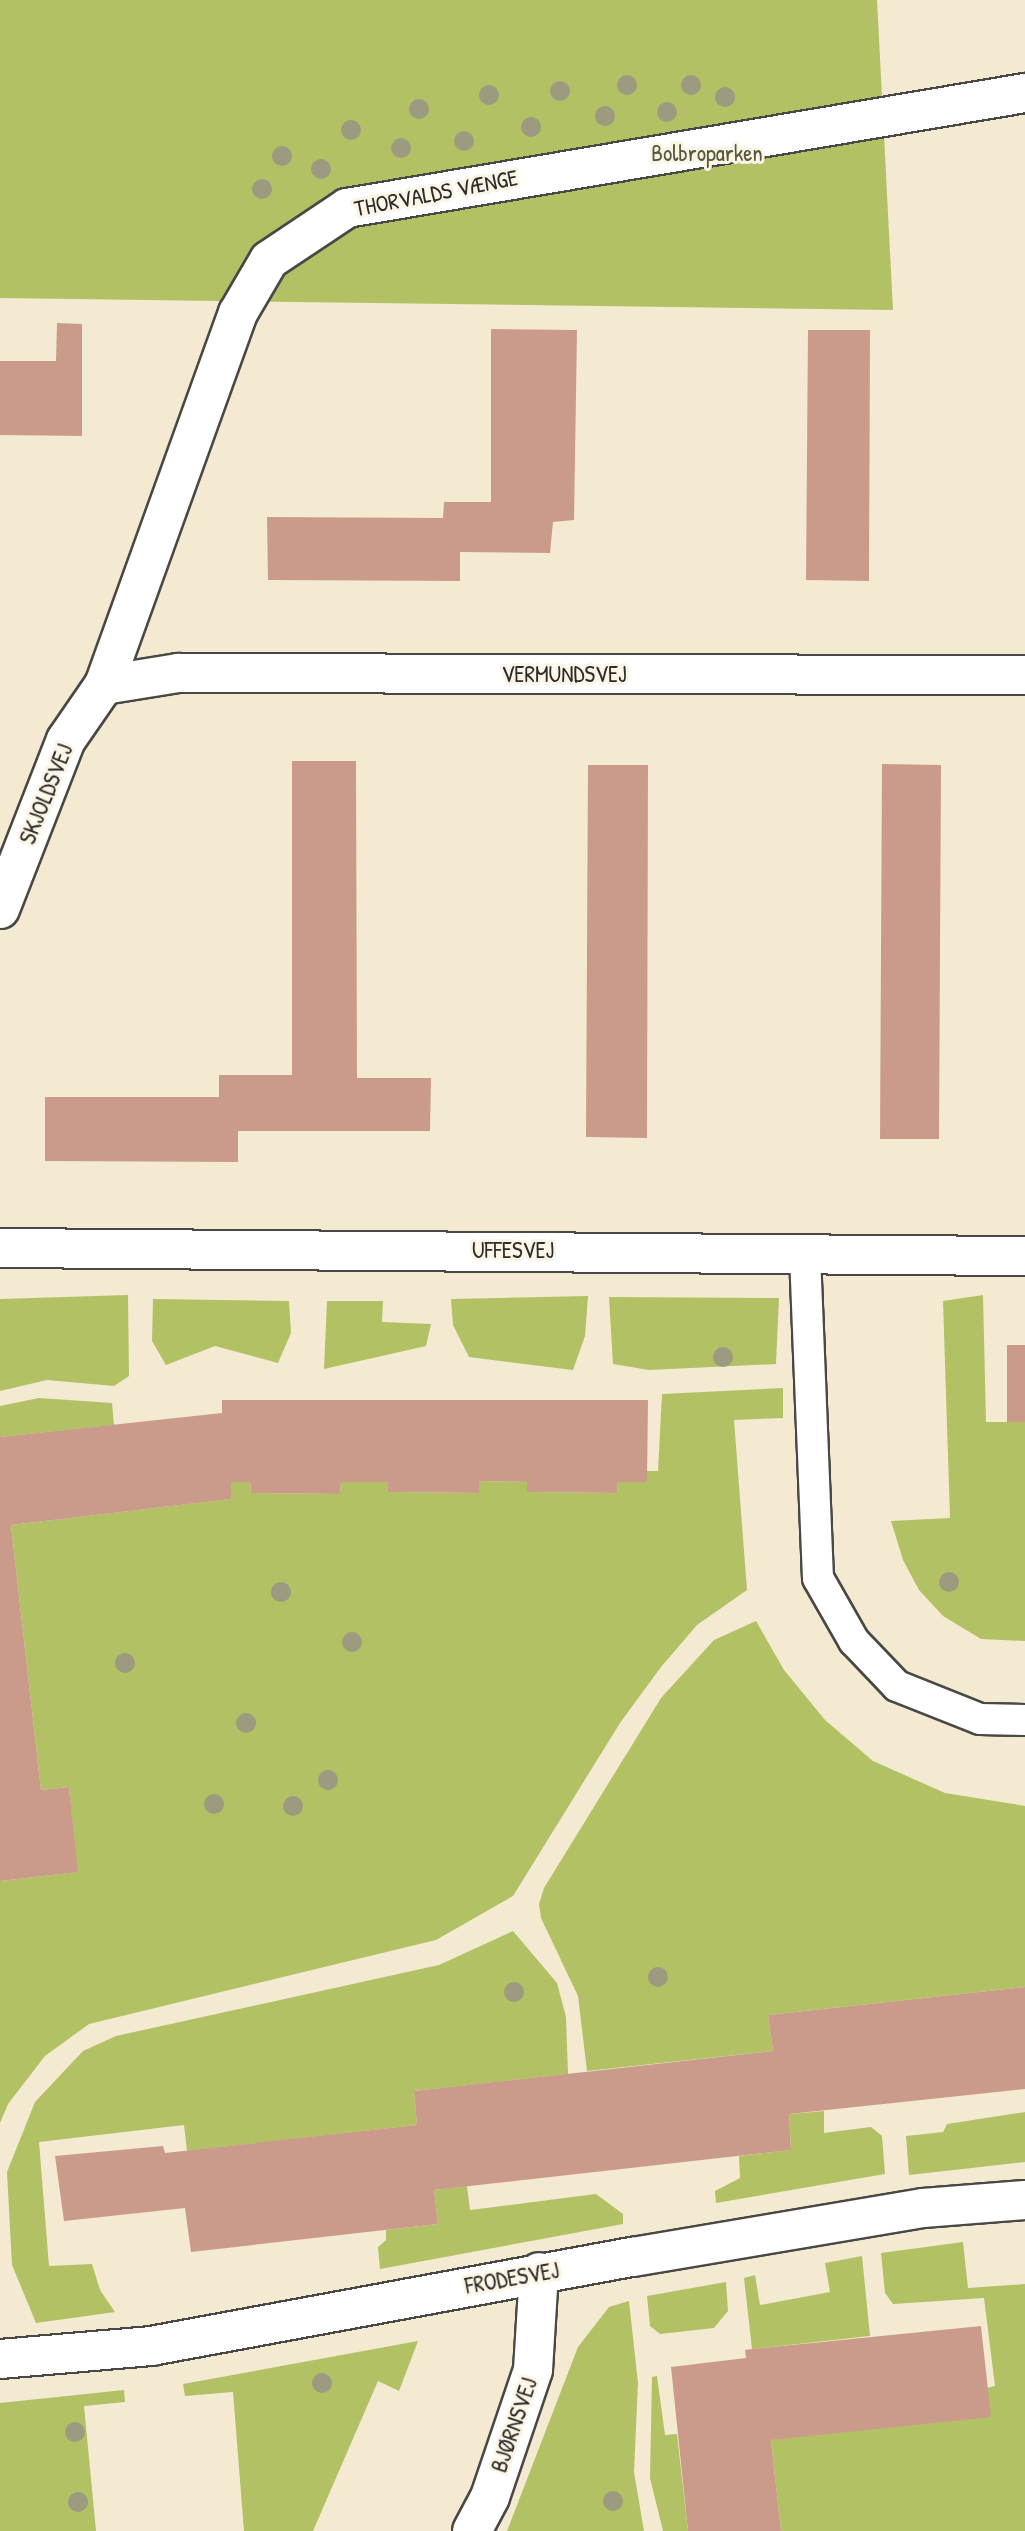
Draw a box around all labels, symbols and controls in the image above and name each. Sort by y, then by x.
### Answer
park label: Bolbroparken [651,139,763,167]
street label: THORVALDS VÆNGE [352,164,520,222]
street label: VERMUNDSVEJ [501,660,627,688]
street label: SKJOLDSVEJ [13,740,79,848]
street label: UFFESVEJ [472,1236,554,1264]
street label: FRODESVEJ [463,2256,561,2300]
street label: BJØRNSVEJ [485,2374,543,2476]

